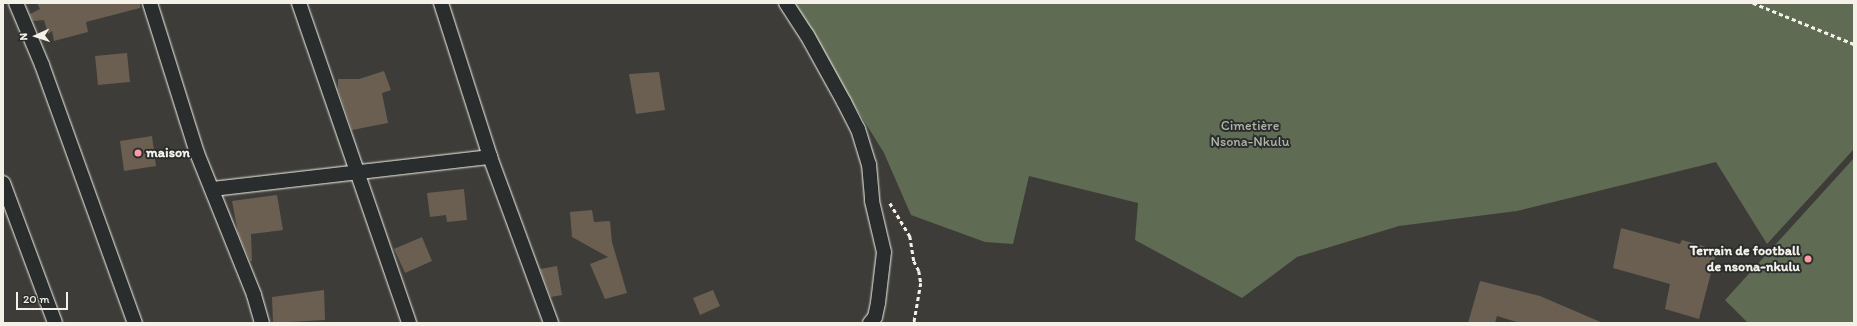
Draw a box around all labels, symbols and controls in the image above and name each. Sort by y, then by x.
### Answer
north arrow [16,16,56,56]
text: N [17,33,30,41]
park label: Cimetière Nsona-Nkulu [1211,118,1289,150]
place label: maison [146,145,190,161]
marker: maison [133,148,143,158]
place label: Terrain de football de nsona-nkulu [1690,243,1800,276]
marker: Terrain de football de nsona-nkulu [1803,254,1813,264]
scale bar [18,284,70,310]
text: 20 m [23,292,50,306]

